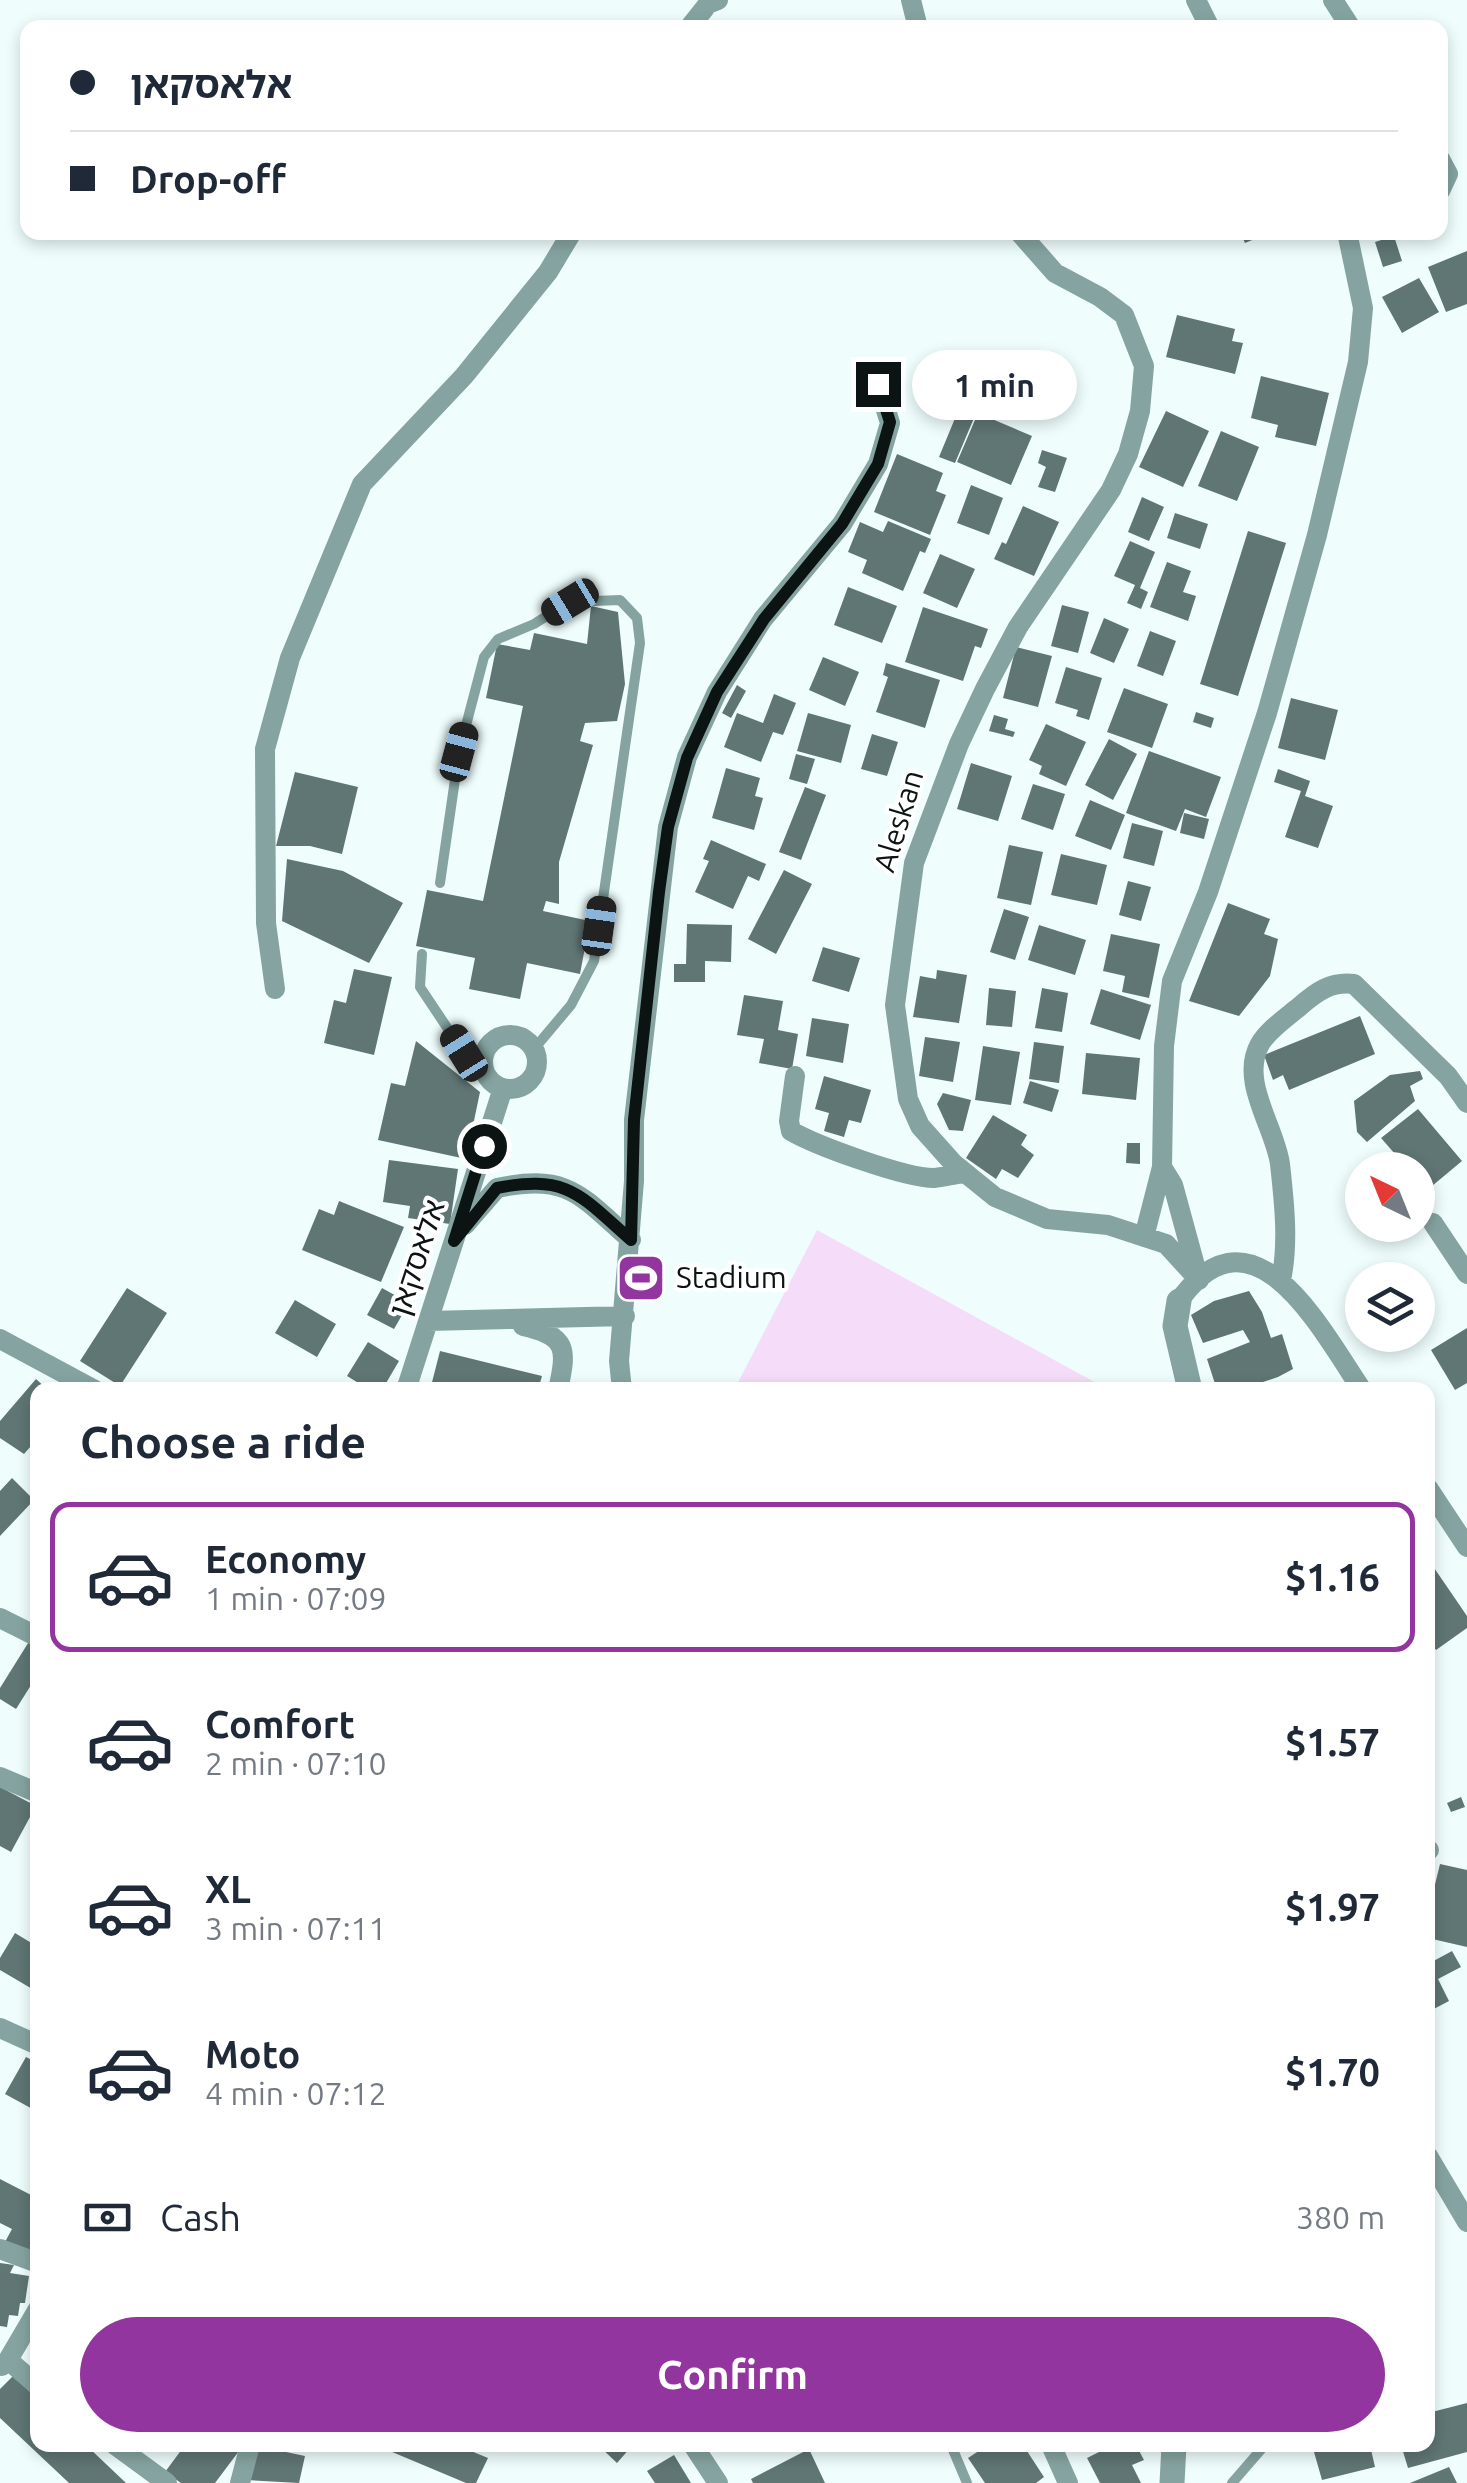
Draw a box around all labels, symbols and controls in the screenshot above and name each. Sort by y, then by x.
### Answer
text: אלאסקאן [130,63,292,105]
text: Drop-off [130,158,286,200]
callout: 1 min [913,349,1078,419]
route end [856,362,901,407]
text: 1 min [954,367,1035,403]
car [537,574,603,630]
car [437,719,481,785]
street label: Aleskan [866,766,930,876]
car [580,894,618,958]
car [435,1020,493,1086]
route start [462,1124,507,1169]
north arrow [1345,1152,1435,1242]
map controls [1345,1152,1435,1352]
street label: אלאסקאן [381,1195,451,1320]
sports icon: Stadium [615,1252,667,1304]
place label: Stadium [676,1260,787,1294]
button: layers [1345,1262,1435,1352]
text: Choose a ride [80,1416,366,1467]
icon: car [85,1532,175,1622]
text: Economy [205,1538,366,1580]
text: $1.16 [1285,1556,1380,1598]
text: 1 min · 07:09 [205,1580,387,1616]
icon: car [85,1697,175,1787]
text: Comfort [205,1703,355,1745]
text: $1.57 [1285,1721,1380,1763]
text: 2 min · 07:10 [205,1745,387,1781]
icon: car [85,1862,175,1952]
text: XL [205,1868,251,1910]
text: $1.97 [1285,1886,1380,1928]
text: 3 min · 07:11 [205,1910,387,1946]
icon: car [85,2027,175,2117]
text: Moto [205,2033,300,2075]
text: $1.70 [1285,2051,1380,2093]
text: 4 min · 07:12 [205,2075,387,2111]
icon: cash [80,2190,135,2245]
text: Cash [160,2196,241,2238]
text: 380 m [1296,2199,1385,2235]
button: Confirm [80,2317,1385,2432]

